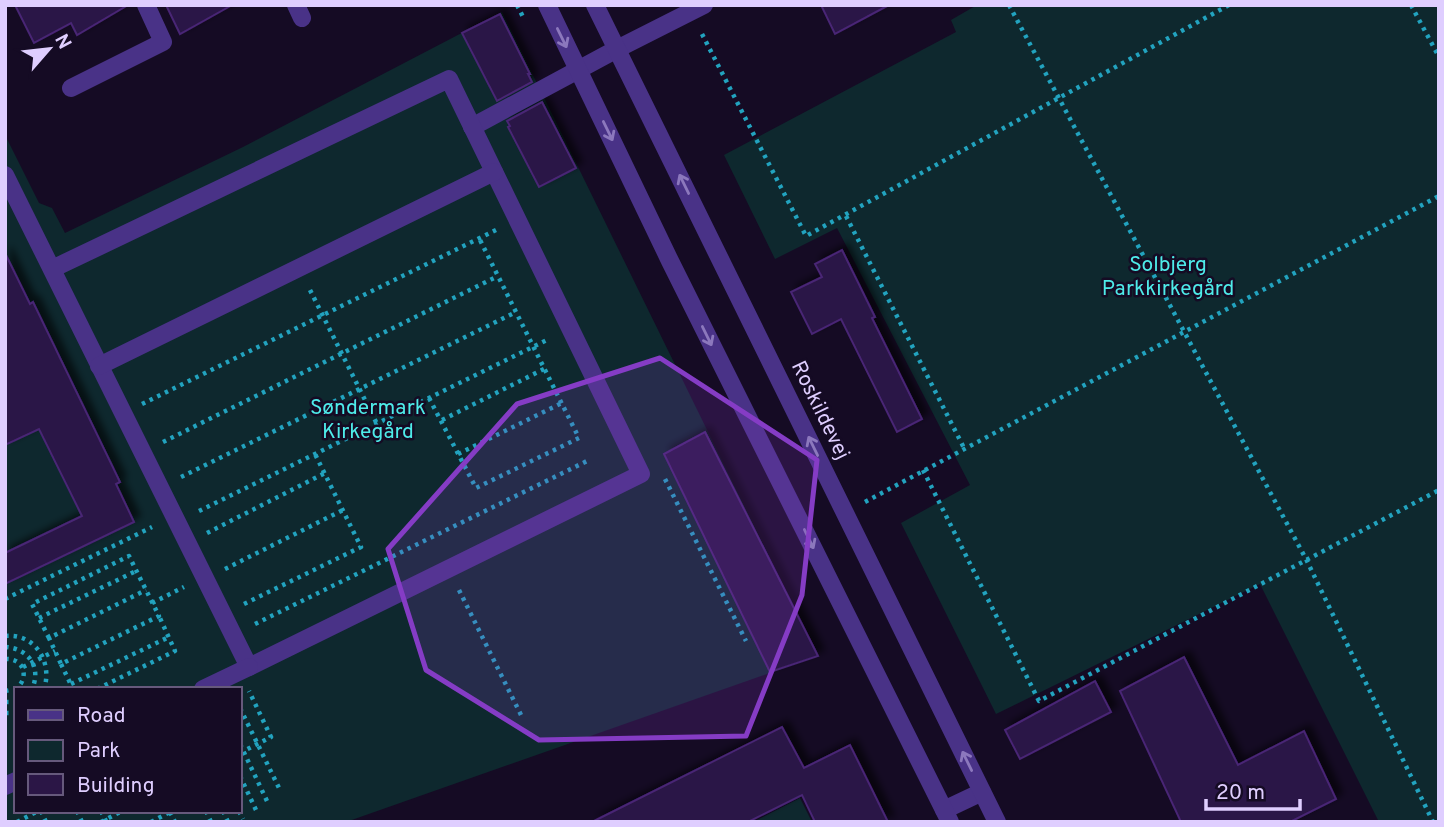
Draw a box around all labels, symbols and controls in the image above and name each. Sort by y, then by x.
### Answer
north arrow [14,14,84,84]
one-way arrow [556,27,570,48]
text: N [48,30,76,54]
one-way arrow [601,120,615,141]
one-way arrow [676,174,690,195]
park label: Solbjerg Parkkirkegård [1102,252,1234,303]
one-way arrow [701,325,715,346]
street label: Roskildevej [784,357,855,465]
park label: Søndermark Kirkegård [310,395,426,446]
one-way arrow [806,436,820,457]
one-way arrow [802,529,816,549]
legend [14,687,242,813]
text: Road [77,703,126,730]
text: Park [77,738,120,765]
one-way arrow [960,750,973,772]
scale bar [1206,768,1300,812]
text: Building [77,773,155,800]
text: 20 m [1216,780,1265,807]

